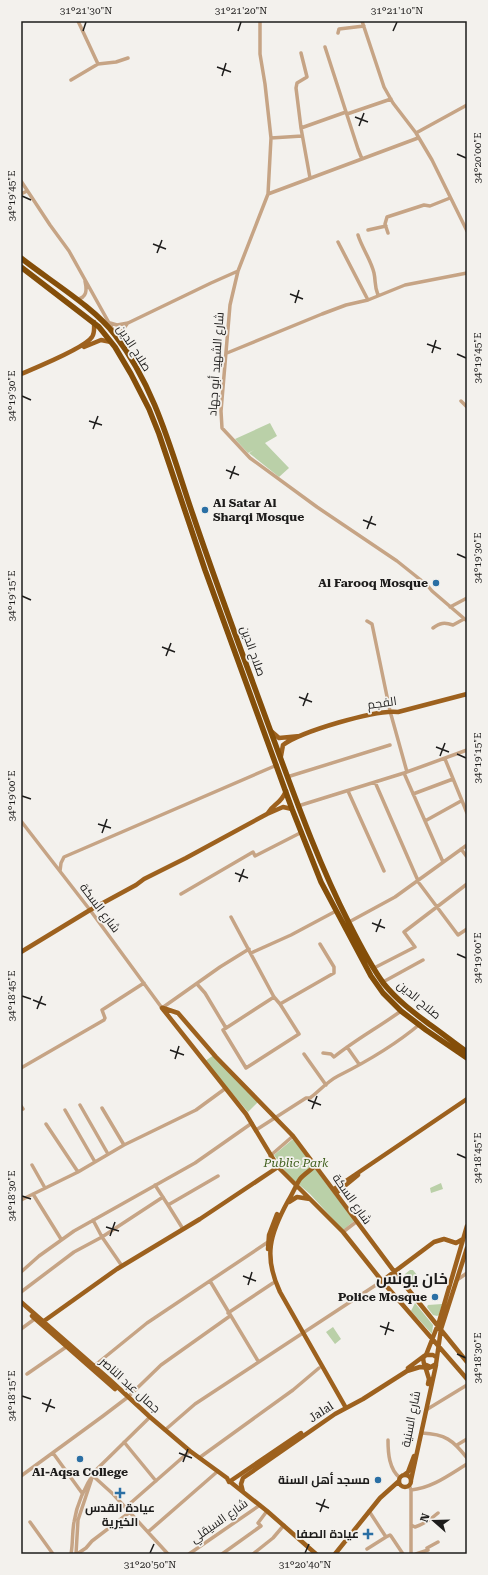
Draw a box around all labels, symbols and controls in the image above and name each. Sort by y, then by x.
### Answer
text: 31°21'30"N [60,5,112,16]
text: 31°21'20"N [215,5,267,16]
text: 31°21'10"N [371,5,423,16]
text: 34°20'00"E [472,132,483,184]
text: 34°19'45"E [6,170,17,222]
street label: شارع الشهيد أبو جهاد [204,311,228,417]
street label: صلاح الدين [113,322,154,374]
text: 34°19'45"E [472,332,483,384]
text: 34°19'30"E [6,370,17,422]
place label: Al Satar Al Sharqi Mosque [213,496,304,524]
marker: Al Satar Al Sharqi Mosque [200,505,210,515]
text: 34°19'30"E [472,532,483,584]
text: 34°19'15"E [6,570,17,622]
place label: Al Farooq Mosque [318,576,428,590]
marker: Al Farooq Mosque [431,578,441,588]
street label: صلاح الدين [237,624,269,678]
street label: الفجم [366,694,398,713]
text: 34°19'15"E [472,732,483,784]
text: 34°19'00"E [6,770,17,822]
street label: شارع السكة [76,881,123,936]
text: 34°19'00"E [472,932,483,984]
text: 34°18'45"E [6,970,17,1022]
street label: صلاح الدين [394,978,444,1023]
text: 34°18'45"E [472,1132,483,1184]
park label: Public Park [263,1156,329,1170]
text: 34°18'30"E [6,1170,17,1222]
street label: شارع السكة [329,1171,374,1227]
district label: خان يونس [376,1269,448,1288]
place label: Police Mosque [338,1290,427,1304]
marker: Police Mosque [430,1292,440,1302]
text: 34°18'30"E [472,1332,483,1384]
street label: جمال عبد الناصر [96,1354,163,1416]
text: 34°18'15"E [6,1370,17,1422]
street label: شارع السنية [399,1390,424,1449]
street label: Jalal [306,1399,336,1425]
marker: Al-Aqsa College [75,1454,85,1464]
place label: Al-Aqsa College [32,1465,128,1479]
place label: مسجد أهل السنة [278,1472,370,1488]
marker: مسجد أهل السنة [373,1475,383,1485]
marker: عيادة القدس الخيرية [114,1487,126,1499]
street label: شارع السيقلي [188,1496,252,1548]
place label: عيادة القدس الخيرية [85,1501,155,1530]
north arrow [414,1501,454,1541]
text: N [418,1511,433,1524]
place label: عيادة الصفا [296,1527,359,1541]
marker: عيادة الصفا [362,1528,374,1540]
text: 31°20'50"N [124,1559,176,1570]
text: 31°20'40"N [279,1559,331,1570]

